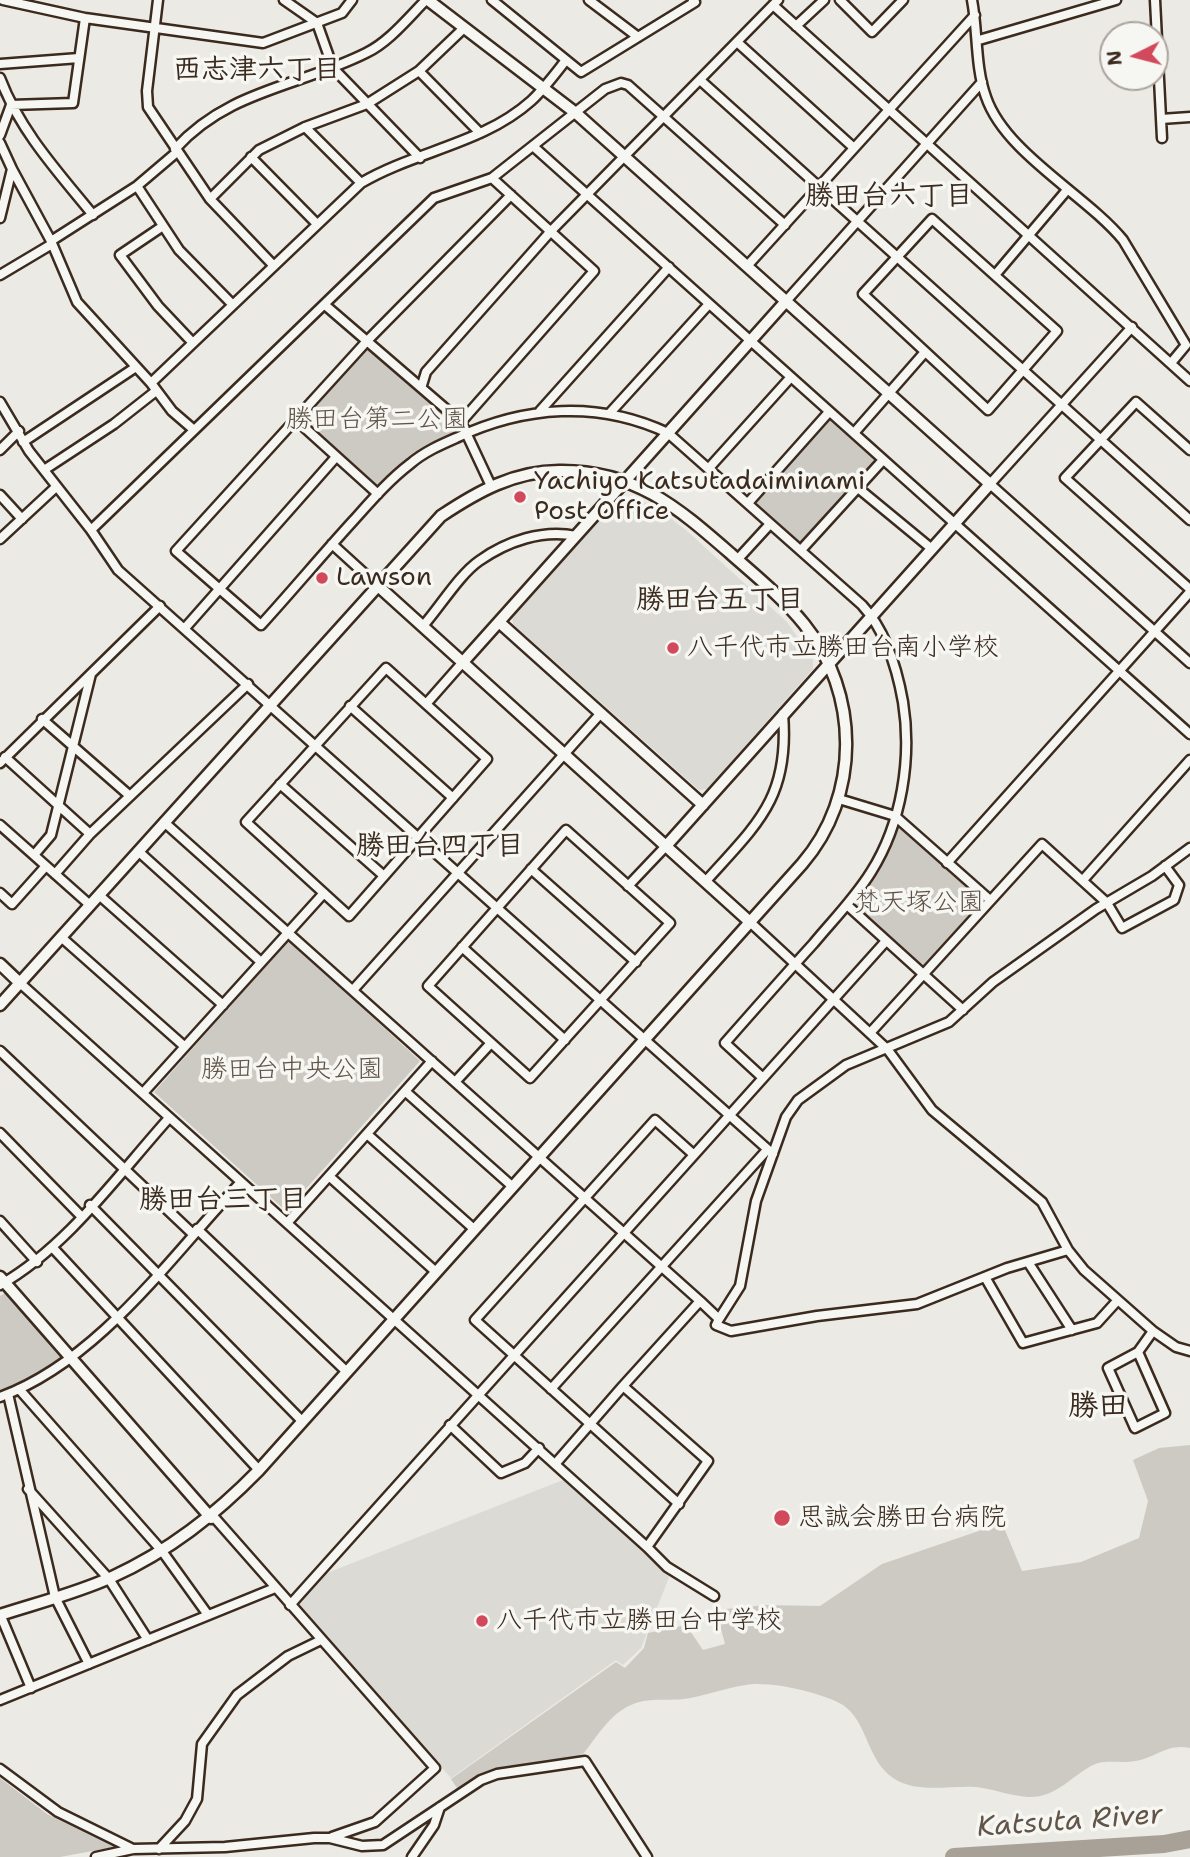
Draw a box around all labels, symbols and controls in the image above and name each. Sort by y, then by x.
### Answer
north arrow [1099,21,1169,91]
text: N [1101,49,1128,67]
district label: 西志津六丁目 [173,54,341,88]
district label: 勝田台六丁目 [805,180,973,214]
park label: 勝田台第二公園 [286,404,468,436]
place label: Yachiyo Katsutadaiminami Post Office [534,466,865,528]
marker: Yachiyo Katsutadaiminami Post Office [512,489,528,505]
place label: Lawson [336,562,432,594]
marker: Lawson [314,570,330,586]
district label: 勝田台五丁目 [636,584,804,618]
place label: 八千代市立勝田台南小学校 [687,632,999,664]
marker: 八千代市立勝田台南小学校 [665,640,681,656]
district label: 勝田台四丁目 [356,830,524,864]
park label: 梵天塚公園 [854,887,984,919]
park label: 勝田台中央公園 [201,1054,383,1086]
district label: 勝田台三丁目 [139,1184,307,1218]
district label: 勝田 [1068,1389,1128,1425]
place label: 思誠会勝田台病院 [798,1502,1006,1534]
marker: 思誠会勝田台病院 [772,1508,792,1528]
place label: 八千代市立勝田台中学校 [496,1605,782,1637]
marker: 八千代市立勝田台中学校 [474,1613,490,1629]
water label: Katsuta River [976,1799,1164,1845]

